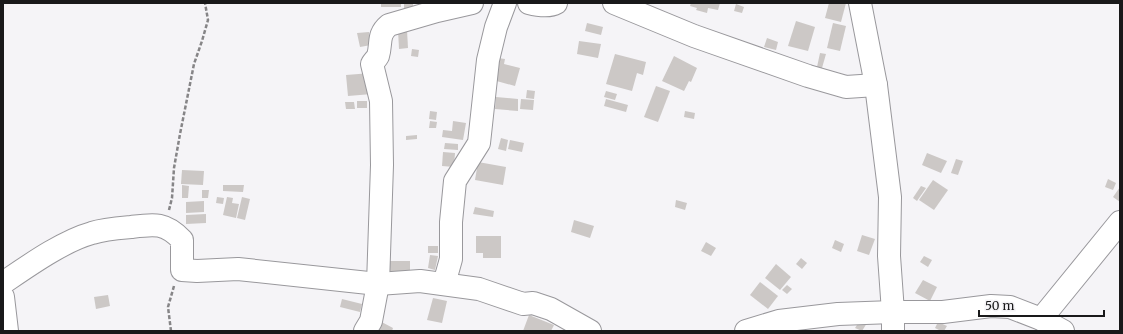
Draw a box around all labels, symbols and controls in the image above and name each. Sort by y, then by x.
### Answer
scale bar [979,292,1104,318]
text: 50 m [985,298,1014,313]

